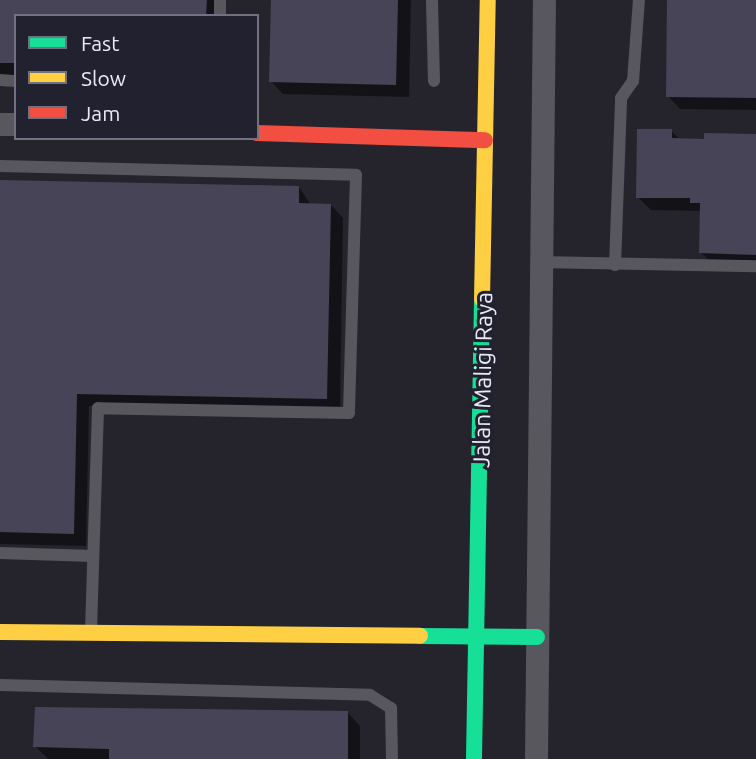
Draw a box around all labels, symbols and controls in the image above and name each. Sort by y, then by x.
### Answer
legend [14,14,259,140]
text: Fast [81,31,119,55]
text: Slow [81,66,126,90]
text: Jam [81,101,120,125]
street label: Jalan Maligi Raya [468,292,498,468]

